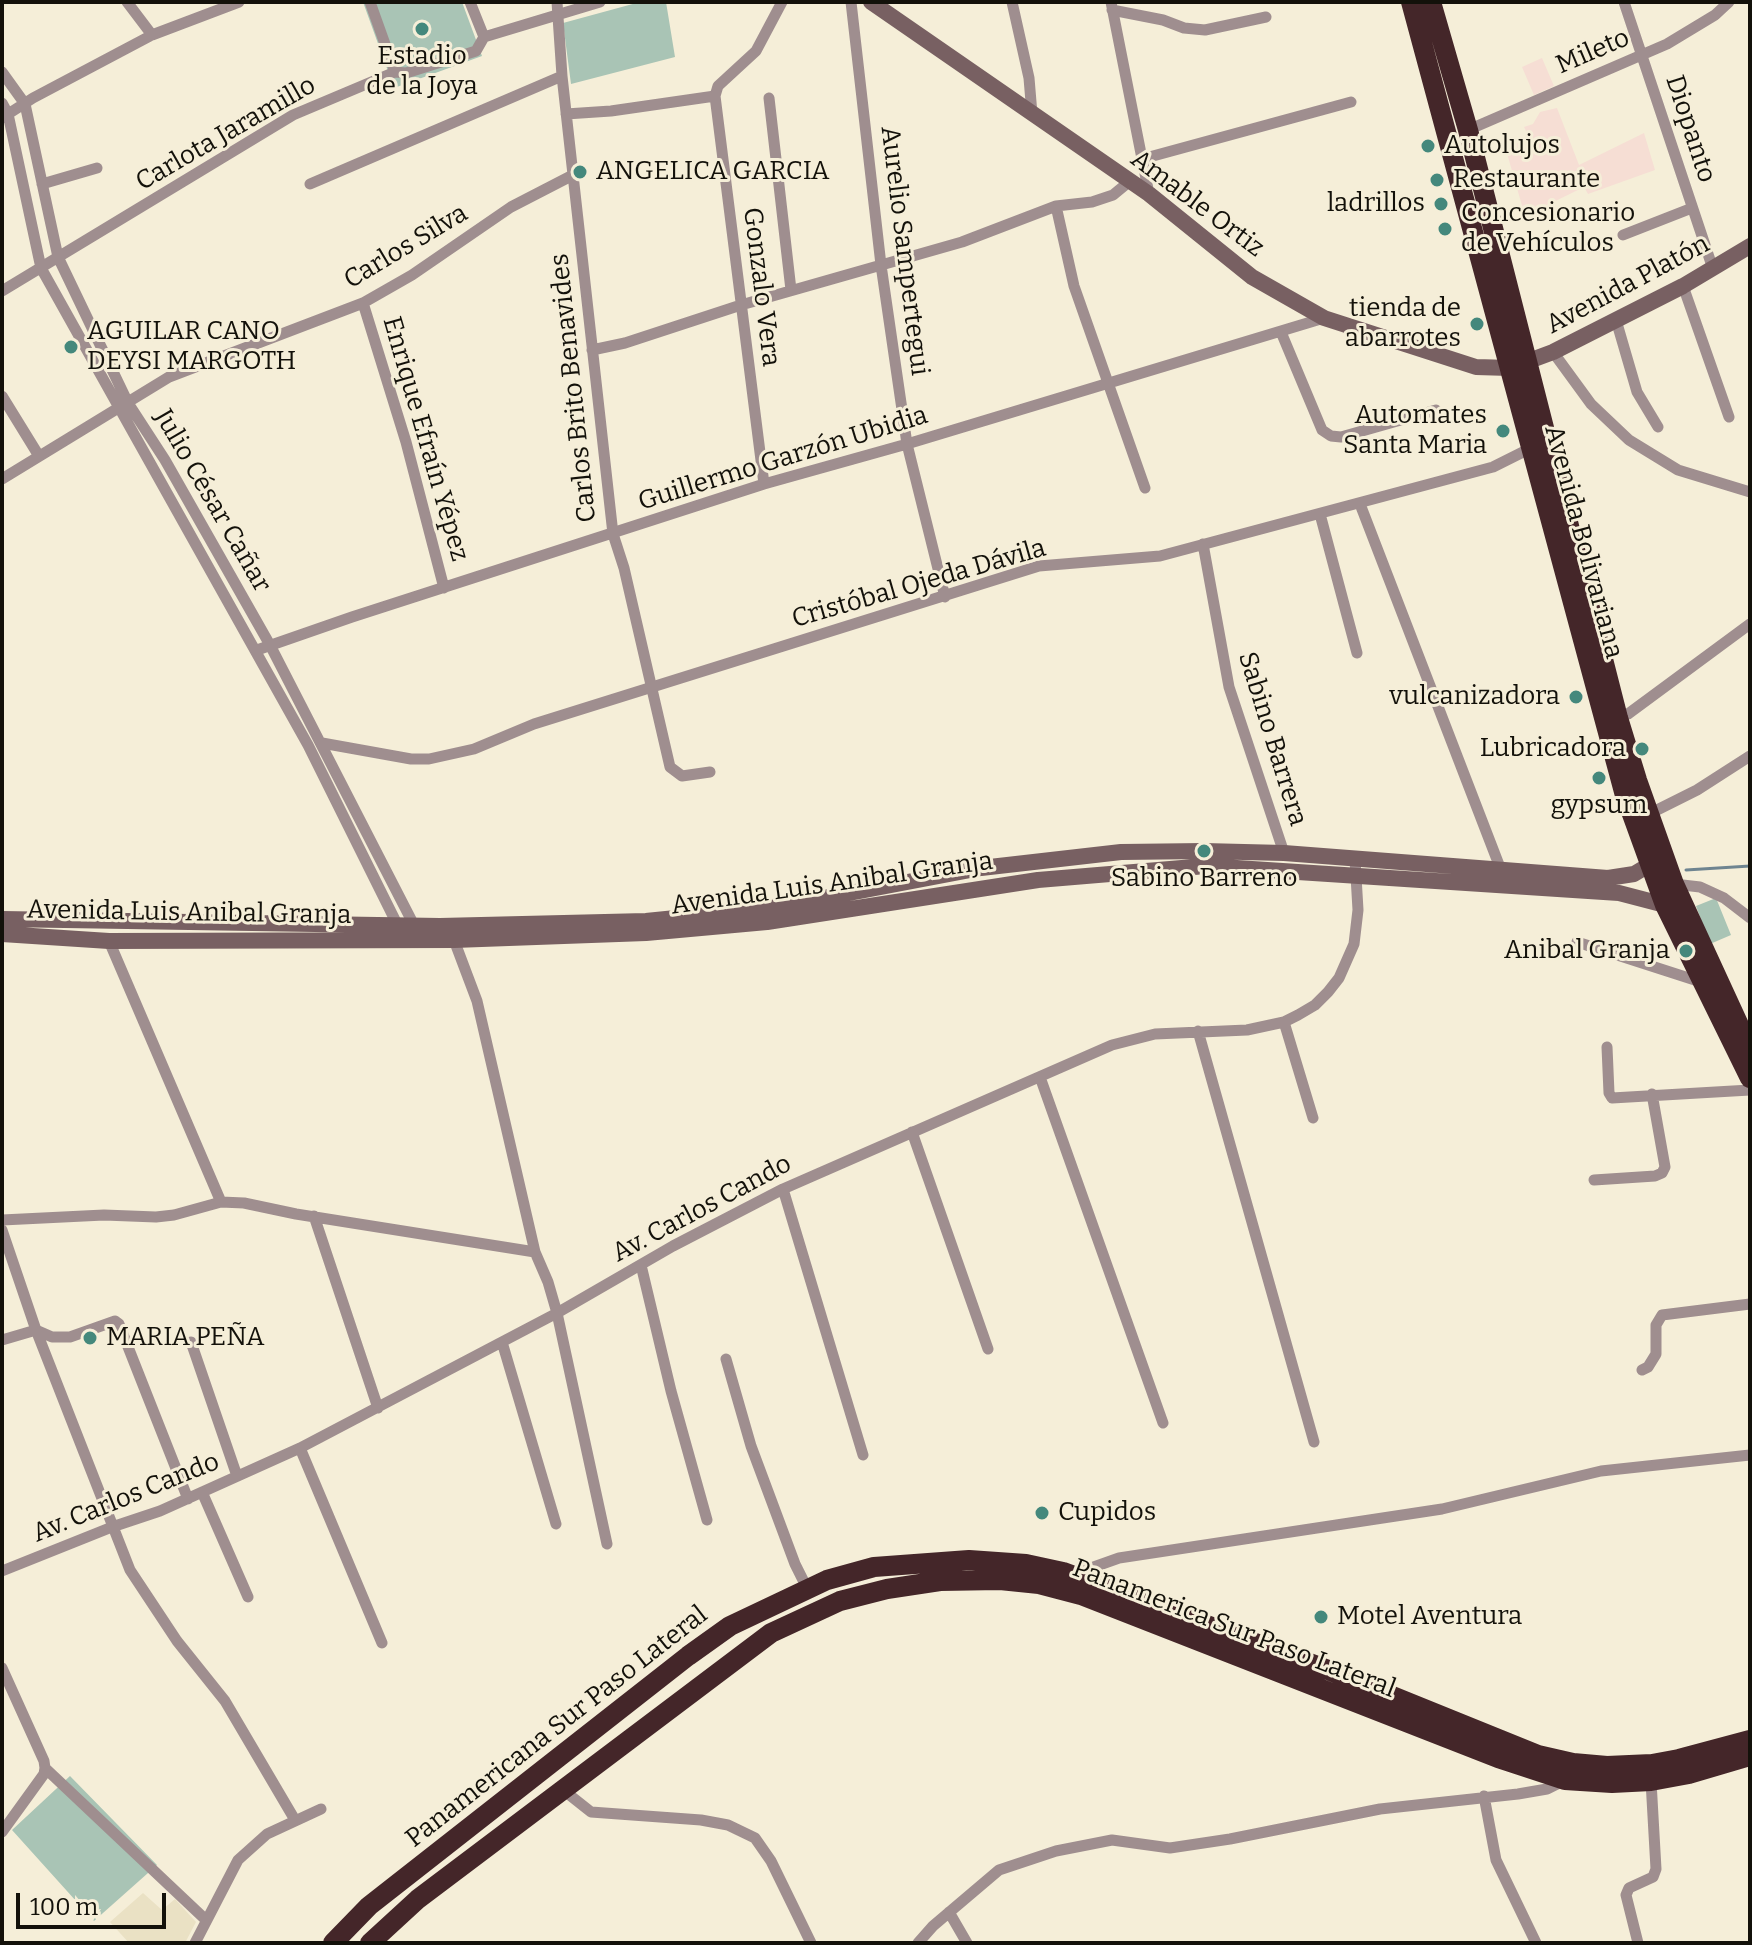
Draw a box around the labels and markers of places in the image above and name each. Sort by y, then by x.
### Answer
marker: Estadio de la Joya [413,20,431,38]
place label: Estadio de la Joya [366,41,478,102]
place label: Autolujos [1444,130,1560,162]
marker: Autolujos [1419,137,1437,155]
place label: ANGELICA GARCIA [596,156,829,188]
marker: ANGELICA GARCIA [571,163,589,181]
place label: Restaurante [1453,164,1600,196]
marker: Restaurante [1428,171,1446,189]
place label: ladrillos [1327,188,1425,220]
marker: ladrillos [1432,195,1450,213]
place label: Concesionario de Vehículos [1461,198,1635,260]
marker: Concesionario de Vehículos [1436,220,1454,238]
place label: tienda de abarrotes [1345,293,1461,354]
marker: tienda de abarrotes [1468,315,1486,333]
place label: AGUILAR CANO DEYSI MARGOTH [87,316,296,378]
marker: AGUILAR CANO DEYSI MARGOTH [62,338,80,356]
place label: Automates Santa Maria [1343,400,1487,462]
marker: Automates Santa Maria [1494,422,1512,440]
place label: vulcanizadora [1389,681,1560,713]
marker: vulcanizadora [1567,688,1585,706]
place label: Lubricadora [1480,733,1626,765]
marker: Lubricadora [1633,740,1651,758]
marker: gypsum [1590,769,1608,787]
place label: gypsum [1551,790,1647,822]
marker: Sabino Barreno [1195,842,1213,860]
place label: Sabino Barreno [1111,863,1297,895]
place label: Anibal Granja [1504,935,1670,967]
marker: Anibal Granja [1677,942,1695,960]
place label: MARIA PEÑA [106,1322,264,1354]
marker: MARIA PEÑA [81,1329,99,1347]
place label: Cupidos [1058,1497,1156,1529]
marker: Cupidos [1033,1504,1051,1522]
place label: Motel Aventura [1337,1601,1522,1633]
marker: Motel Aventura [1312,1608,1330,1626]

